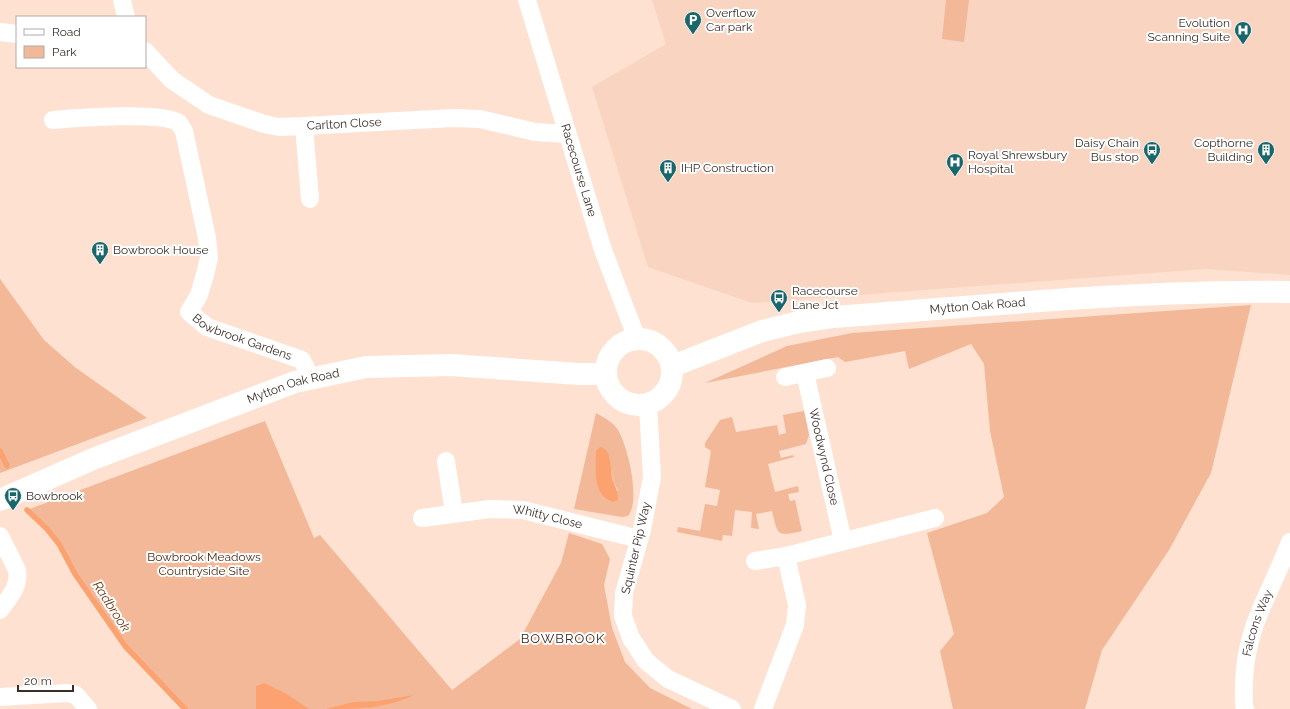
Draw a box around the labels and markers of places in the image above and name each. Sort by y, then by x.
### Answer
place label: Overflow Car park [706,6,756,34]
parking icon: Overflow Car park [683,10,703,35]
place label: Evolution Scanning Suite [1148,16,1230,44]
hospital icon: Evolution Scanning Suite [1233,20,1253,45]
place label: Daisy Chain Bus stop [1075,136,1139,164]
place label: Copthorne Building [1194,136,1253,164]
bus stop icon: Daisy Chain Bus stop [1142,140,1162,165]
building icon: Copthorne Building [1256,140,1276,165]
place label: Royal Shrewsbury Hospital [968,148,1068,176]
hospital icon: Royal Shrewsbury Hospital [945,152,965,177]
building icon: IHP Construction [658,158,678,183]
place label: IHP Construction [681,161,774,175]
building icon: Bowbrook House [90,240,110,265]
place label: Bowbrook House [113,243,209,257]
place label: Racecourse Lane Jct [792,284,858,312]
bus stop icon: Racecourse Lane Jct [769,288,789,313]
bus stop icon: Bowbrook [3,486,23,511]
place label: Bowbrook [26,489,83,503]

